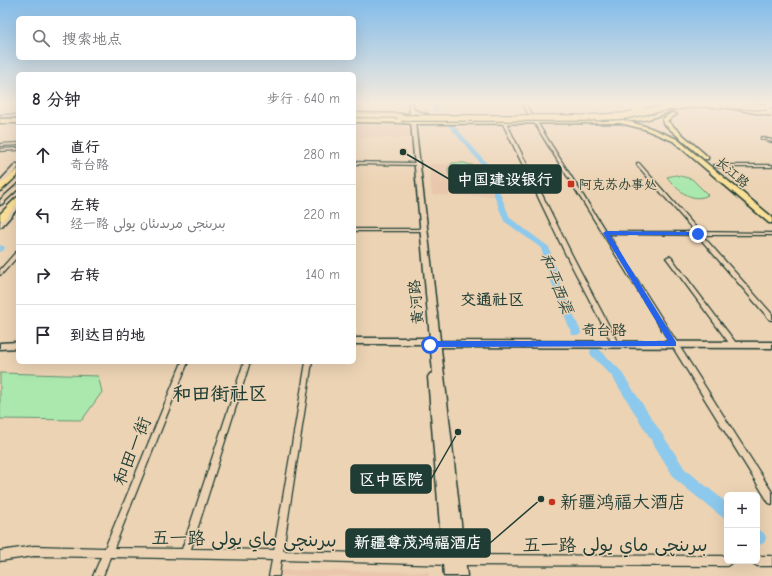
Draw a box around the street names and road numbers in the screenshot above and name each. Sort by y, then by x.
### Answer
street label: 长江路 [713,154,752,191]
street label: 黄河路 [405,279,427,325]
street label: 奇台路 [581,321,627,339]
street label: 和田一街 [109,414,156,488]
street label: 五一路 بىرىنچى ماي يولى [151,527,337,554]
street label: 五一路 بىرىنچى ماي يولى [522,535,708,558]

